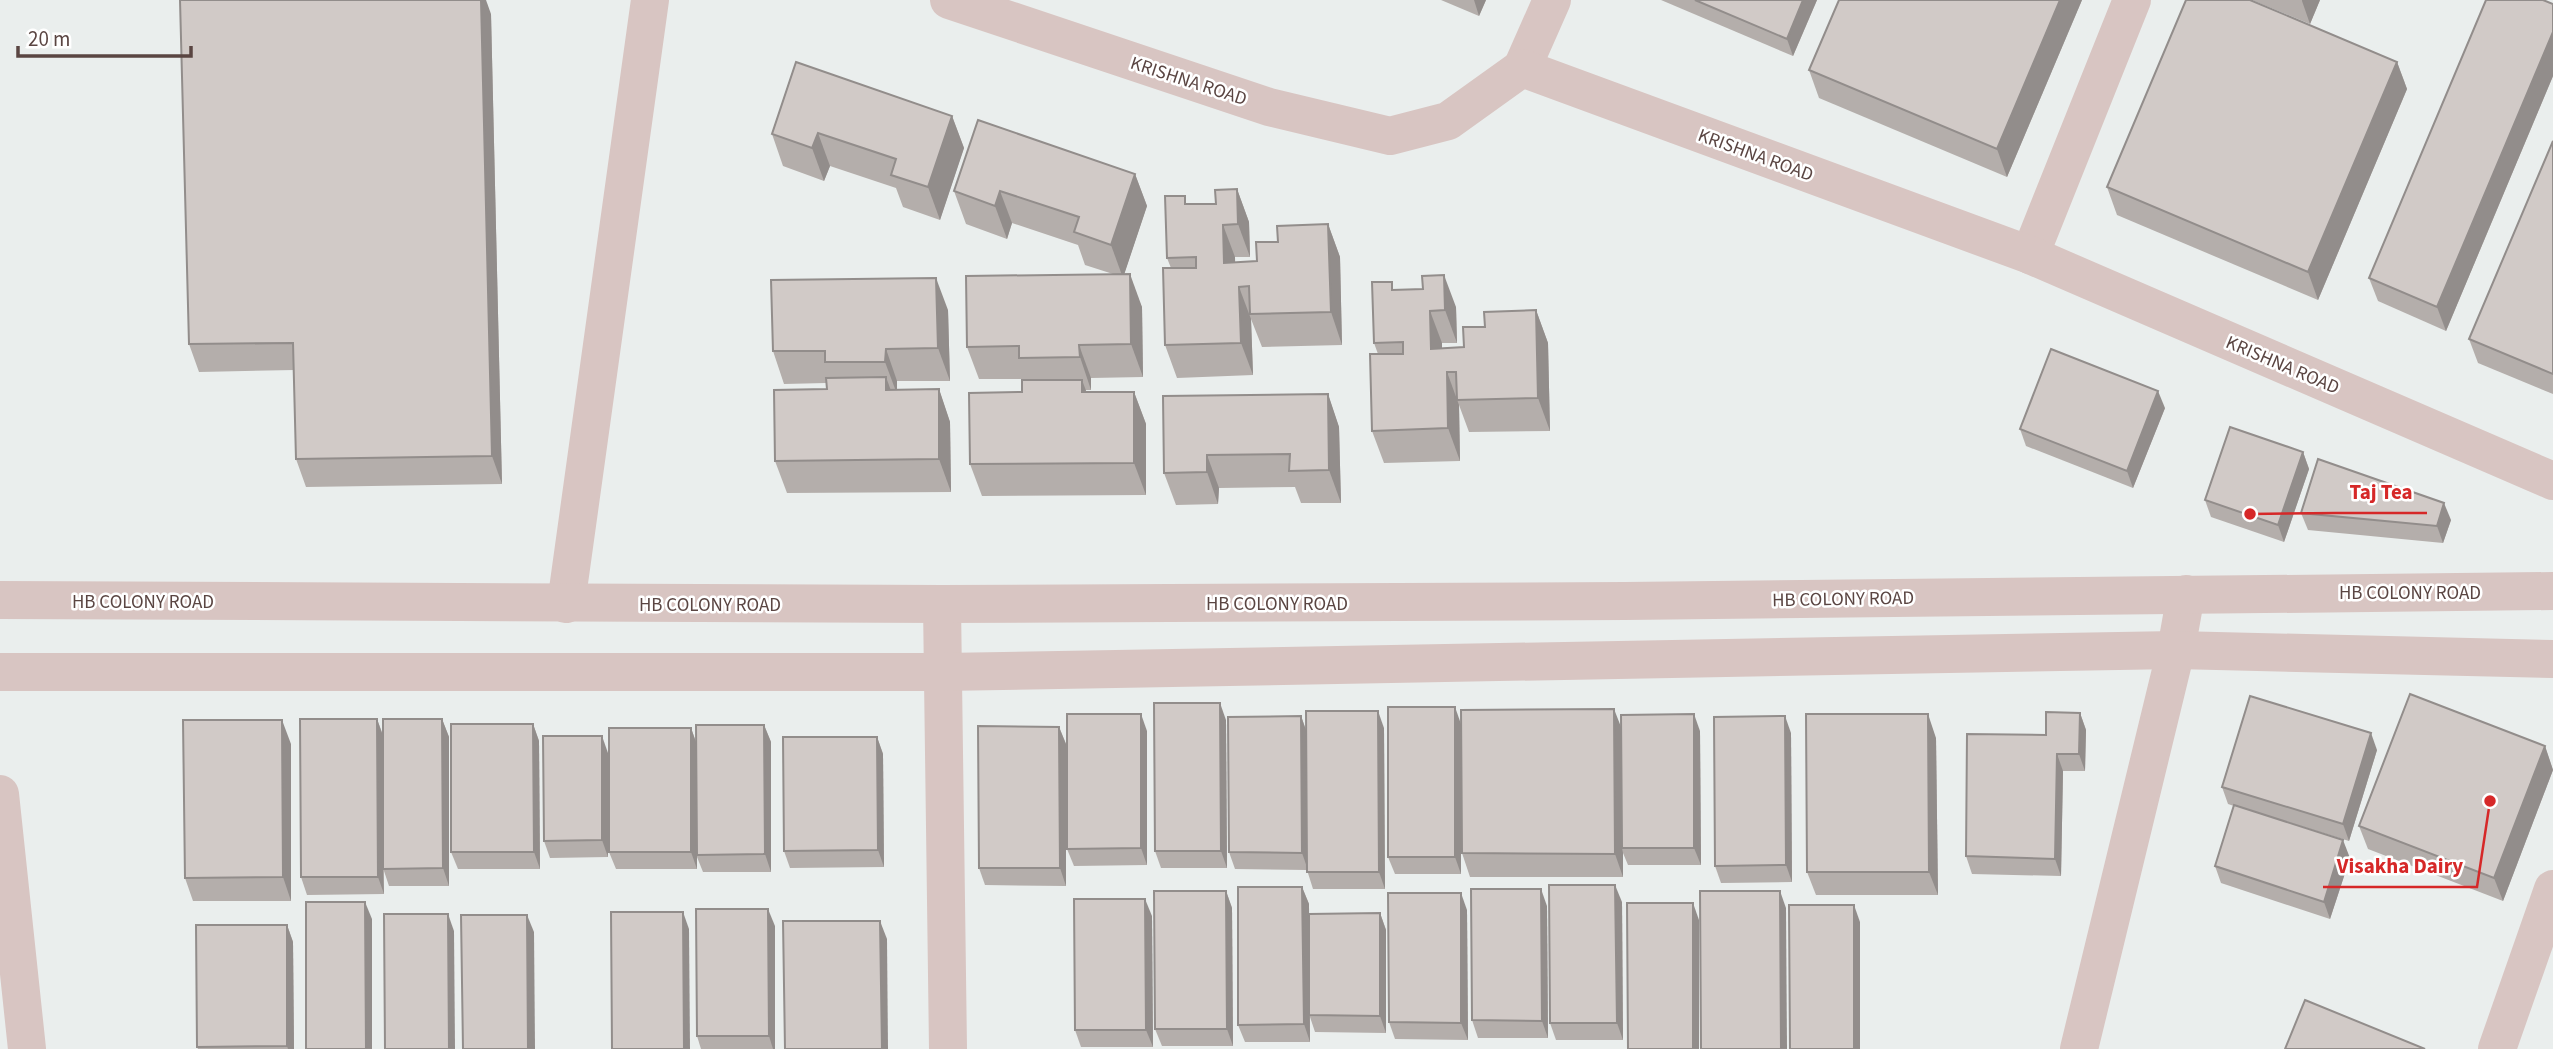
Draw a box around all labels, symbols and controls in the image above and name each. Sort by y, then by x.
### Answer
scale bar [18,14,191,58]
text: 20 m [28,24,70,54]
street label: KRISHNA ROAD [1127,50,1250,113]
street label: KRISHNA ROAD [1694,122,1817,189]
street label: KRISHNA ROAD [2221,329,2343,401]
callout: Taj Tea [2336,471,2427,513]
text: Taj Tea [2349,477,2413,507]
street label: HB COLONY ROAD [2339,580,2481,607]
street label: HB COLONY ROAD [1772,585,1914,614]
street label: HB COLONY ROAD [72,589,214,616]
street label: HB COLONY ROAD [1206,591,1348,618]
street label: HB COLONY ROAD [639,592,781,619]
callout: Visakha Dairy [2323,845,2477,887]
text: Visakha Dairy [2336,851,2463,881]

